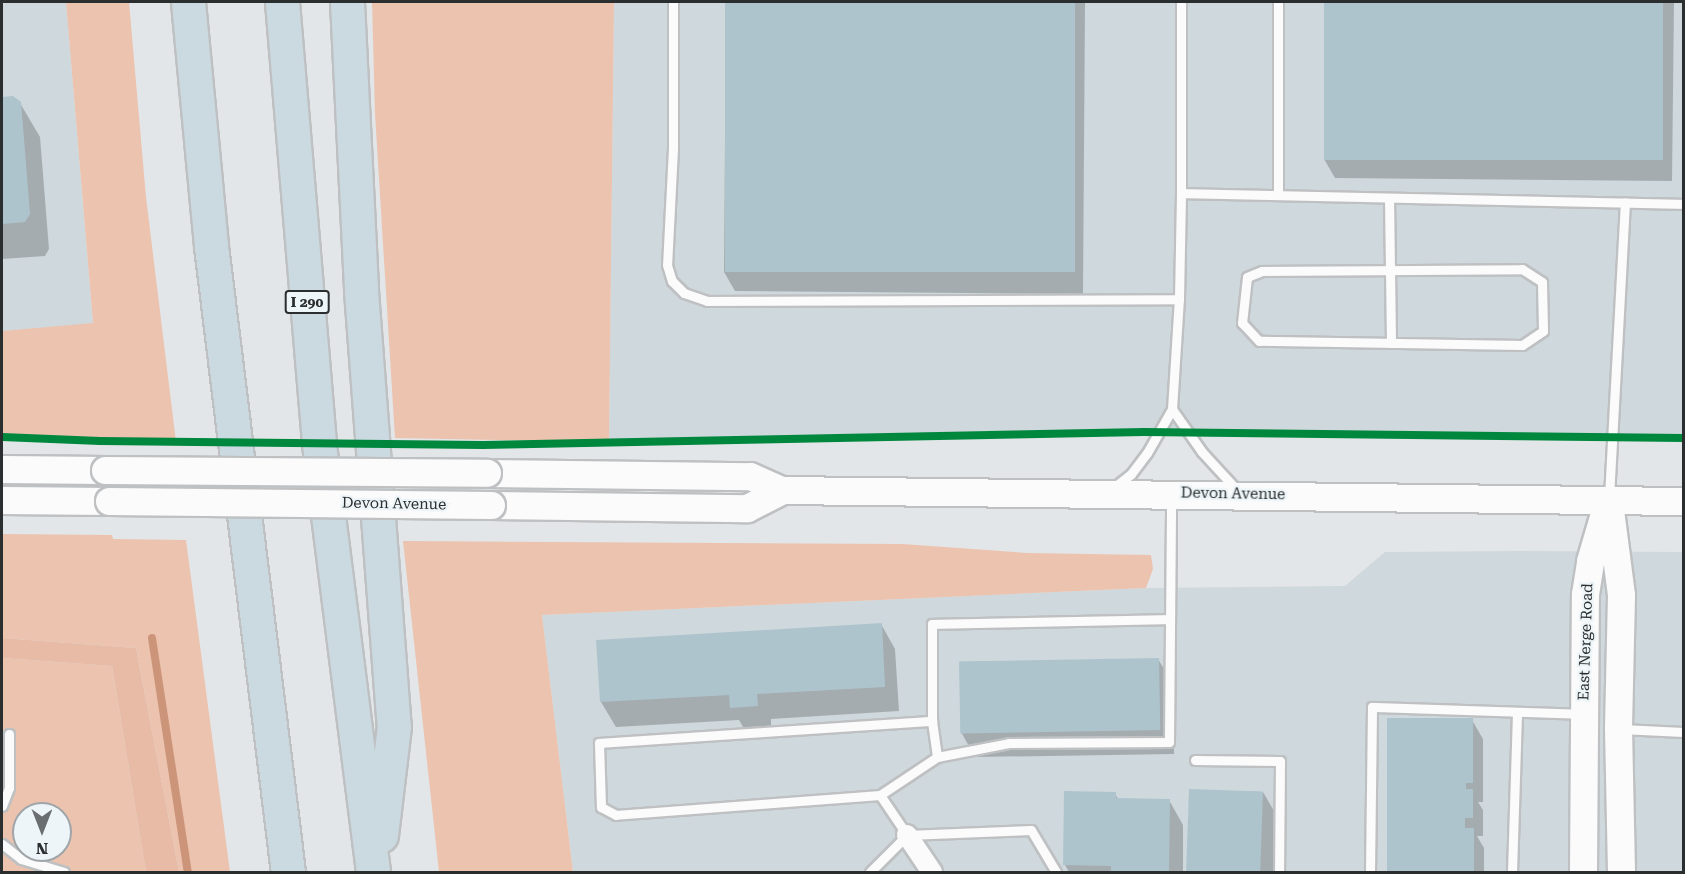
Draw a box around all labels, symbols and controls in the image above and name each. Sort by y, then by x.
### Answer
road number: I 290 [284,291,330,313]
street label: Devon Avenue [1181,484,1285,504]
street label: Devon Avenue [342,494,446,514]
street label: East Nerge Road [1575,583,1597,701]
north arrow [12,802,72,862]
text: N [36,839,48,858]

